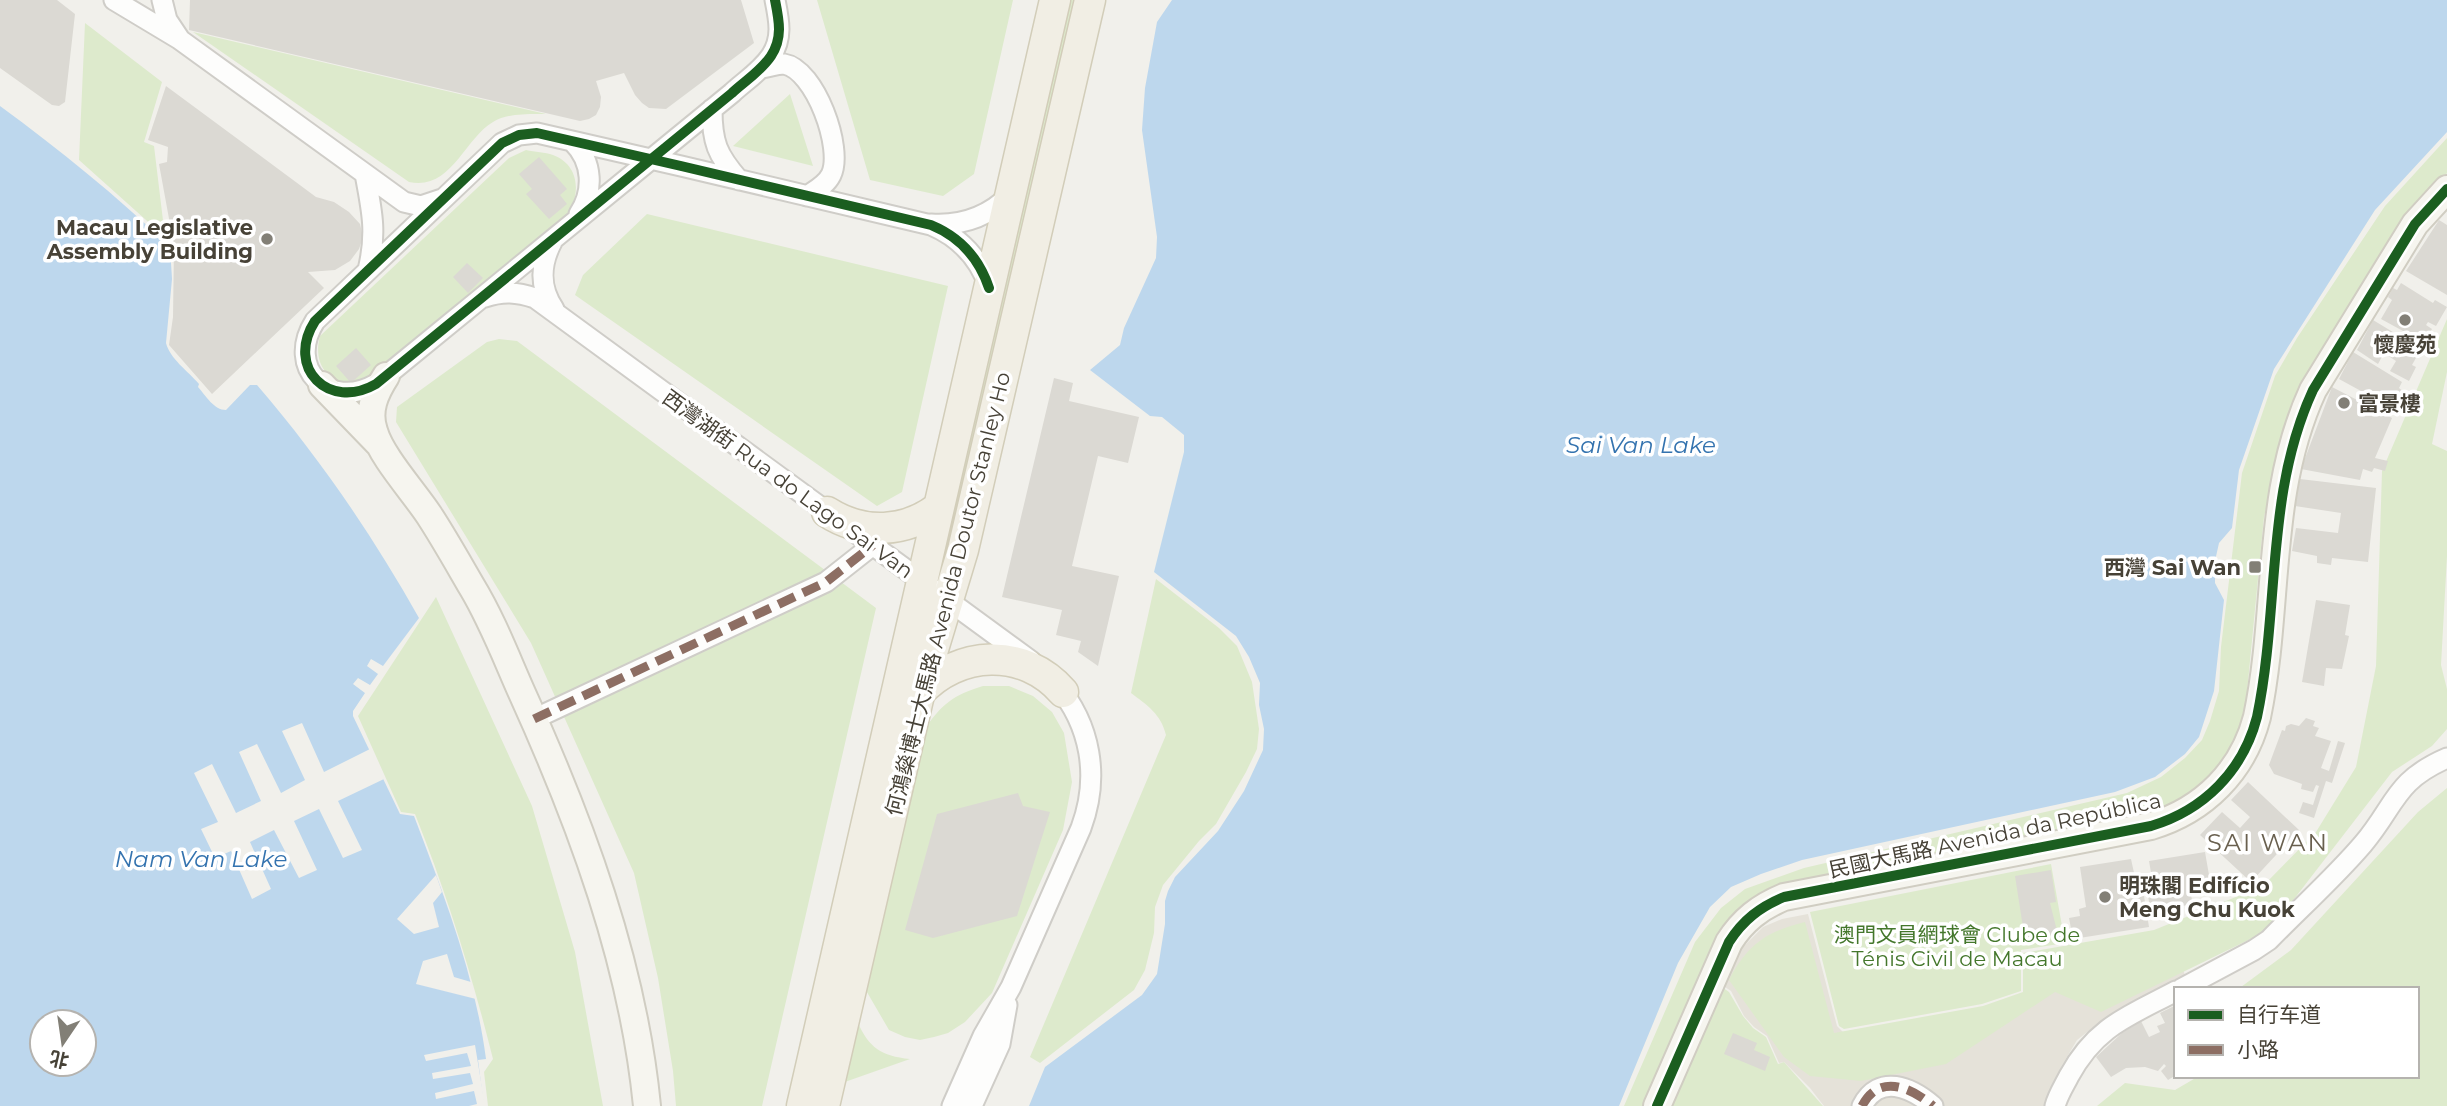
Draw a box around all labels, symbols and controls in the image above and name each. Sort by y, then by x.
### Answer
place label: Macau Legislative Assembly Building [46,215,253,264]
marker: Macau Legislative Assembly Building [259,231,275,247]
marker: 懷慶苑 [2397,312,2413,328]
place label: 懷慶苑 [2374,332,2437,357]
street label: 何鴻燊博士大馬路 Avenida Doutor Stanley Ho [881,369,1015,819]
street label: 西灣湖街 Rua do Lago Sai Van [658,385,918,583]
place label: 富景樓 [2358,391,2421,416]
marker: 富景樓 [2336,395,2352,411]
water label: Sai Van Lake [1566,431,1716,459]
place label: 西灣 Sai Wan [2104,555,2241,580]
marker: 西灣 Sai Wan [2247,559,2263,575]
street label: 民國大馬路 Avenida da República [1827,788,2163,882]
district label: SAI WAN [2207,828,2329,857]
water label: Nam Van Lake [115,845,287,873]
place label: 明珠閣 Edifício Meng Chu Kuok [2119,873,2295,922]
marker: 明珠閣 Edifício Meng Chu Kuok [2097,889,2113,905]
park label: 澳門文員網球會 Clube de Ténis Civil de Macau [1834,922,2080,971]
legend [2174,987,2419,1078]
text: 自行车道 [2237,1002,2321,1027]
north arrow [28,1008,98,1078]
text: 小路 [2237,1037,2279,1062]
text: 北 [47,1046,71,1072]

